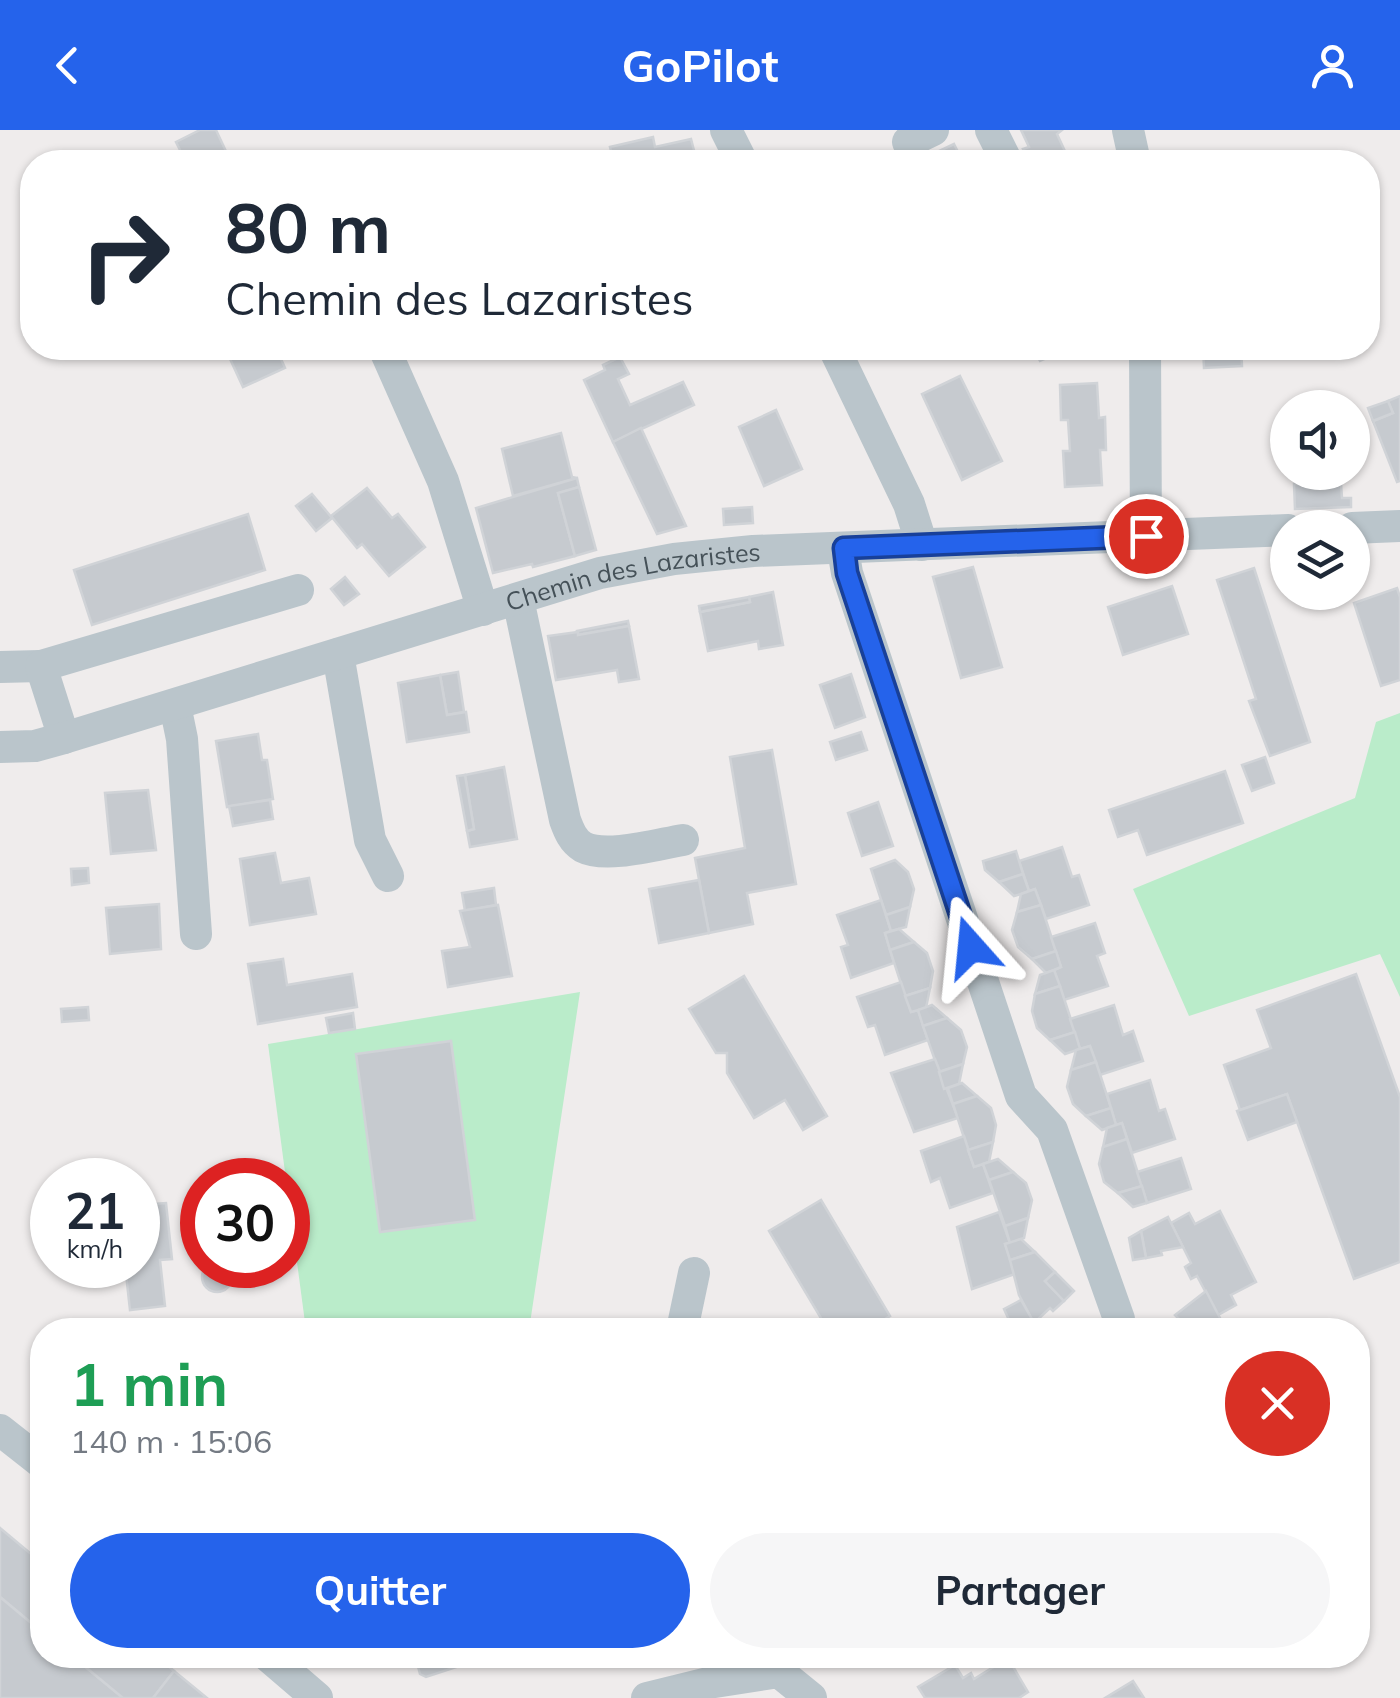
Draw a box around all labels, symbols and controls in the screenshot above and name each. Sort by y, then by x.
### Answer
text: GoPilot [622,37,778,93]
icon: back [40,38,95,93]
icon: person [1305,38,1360,93]
text: 80 m [225,183,391,271]
icon: right [60,190,190,320]
text: Chemin des Lazaristes [225,270,694,326]
map controls [1270,390,1370,610]
button: sound [1270,390,1370,490]
pin [1104,494,1189,579]
icon: arrive [1119,509,1174,564]
button: layers [1270,510,1370,610]
street label: Chemin des Lazaristes [502,535,761,617]
position arrow [919,895,1023,999]
speed limit sign: 30 [180,1158,310,1288]
text: 21 [65,1179,125,1242]
text: km/h [67,1233,123,1264]
text: 1 min [70,1346,228,1421]
button: close [1225,1351,1330,1456]
text: 140 m · 15:06 [70,1421,272,1461]
button: Quitter [70,1533,690,1648]
button: Partager [710,1533,1330,1648]

